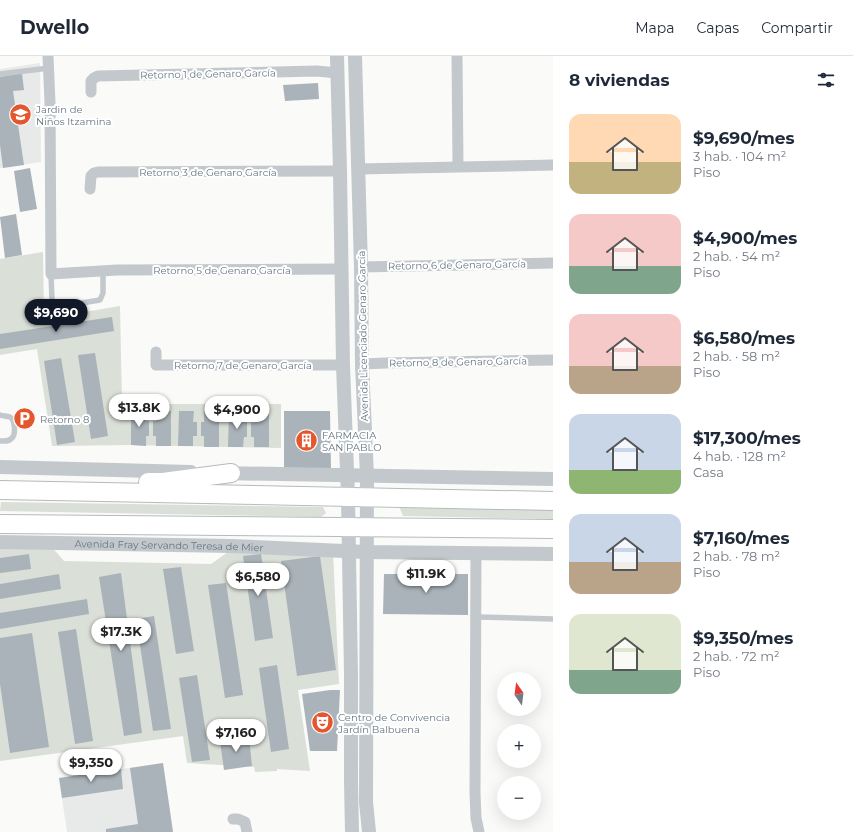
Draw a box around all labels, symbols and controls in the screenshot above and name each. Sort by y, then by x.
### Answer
text: Dwello [20,16,89,39]
text: Mapa [635,19,675,37]
text: Capas [697,19,739,37]
text: Compartir [761,19,833,37]
street label: Retorno 1 de Genaro García [140,66,276,82]
icon: filters [815,69,837,91]
text: 8 viviendas [569,70,669,90]
school or university icon: Jardin de Niños Itzamina [7,102,33,128]
place label: Jardin de Niños Itzamina [35,103,111,128]
text: $9,690/mes [693,128,795,148]
icon: home [601,130,649,178]
text: 3 hab. · 104 m² [693,148,786,164]
text: Piso [693,164,720,180]
street label: Retorno 3 de Genaro García [139,166,277,179]
text: $4,900/mes [693,228,797,248]
icon: home [601,230,649,278]
text: 2 hab. · 54 m² [693,248,780,264]
street label: Avenida Licenciado Genaro García [355,251,371,421]
street label: Retorno 6 de Genaro García [388,257,526,273]
street label: Retorno 5 de Genaro García [153,264,291,277]
text: Piso [693,264,720,280]
pin: $9,690 [23,299,89,333]
text: $9,690 [34,304,78,320]
text: $6,580/mes [693,328,795,348]
icon: home [601,330,649,378]
text: 2 hab. · 58 m² [693,348,780,364]
street label: Retorno 8 de Genaro García [389,354,527,370]
street label: Retorno 7 de Genaro García [174,359,312,372]
text: Piso [693,364,720,380]
pin: $13.8K [106,394,172,428]
pin: $4,900 [204,396,270,430]
text: $13.8K [118,399,160,415]
text: $4,900 [214,401,260,417]
parking icon: Retorno 8 [11,406,37,432]
place label: Retorno 8 [40,413,89,426]
building icon: FARMACIA SAN PABLO [294,428,320,454]
text: $17,300/mes [693,428,801,448]
place label: FARMACIA SAN PABLO [322,429,382,454]
icon: home [601,430,649,478]
text: 4 hab. · 128 m² [693,448,786,464]
text: Casa [693,464,724,480]
text: $7,160/mes [693,528,790,548]
icon: home [601,530,649,578]
street label: Avenida Fray Servando Teresa de Mier [74,537,264,554]
text: 2 hab. · 78 m² [693,548,780,564]
pin: $11.9K [393,560,459,594]
pin: $6,580 [225,563,291,597]
text: Piso [693,564,720,580]
text: $11.9K [406,565,446,581]
text: $6,580 [235,568,281,584]
pin: $17.3K [88,618,154,652]
text: $17.3K [100,623,142,639]
text: $9,350/mes [693,628,793,648]
icon: home [601,630,649,678]
text: 2 hab. · 72 m² [693,648,780,664]
text: Piso [693,664,720,680]
north arrow [497,672,541,716]
map controls [497,672,541,820]
theatre icon: Centro de Convivencia Jardín Balbuena [309,710,335,736]
place label: Centro de Convivencia Jardín Balbuena [337,711,450,736]
pin: $7,160 [203,719,269,753]
text: $7,160 [216,724,257,740]
button: + [497,724,541,768]
pin: $9,350 [58,749,124,783]
text: $9,350 [69,754,113,770]
button: − [497,776,541,820]

